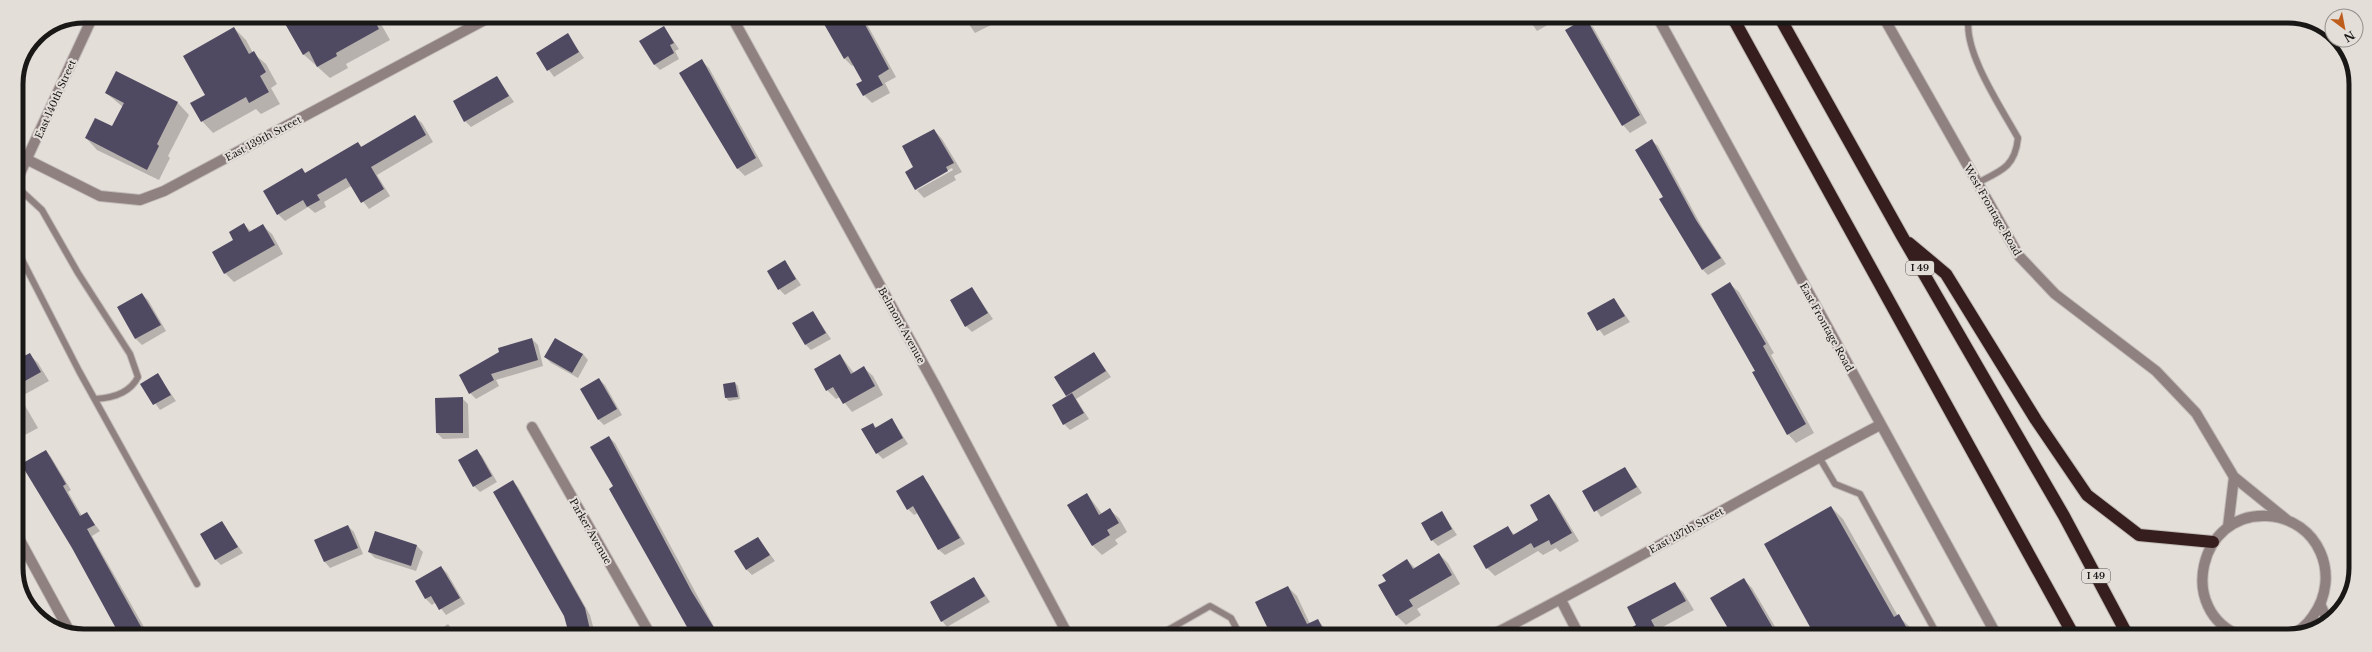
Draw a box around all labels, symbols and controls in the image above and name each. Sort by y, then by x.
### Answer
north arrow [2324,8,2364,48]
text: N [2341,28,2357,46]
street label: East 140th Street [32,58,79,141]
street label: East 139th Street [223,113,304,164]
street label: West Frontage Road [1961,161,2024,258]
road number: I 49 [1906,261,1934,275]
street label: East Frontage Road [1797,281,1856,374]
street label: Belmont Avenue [875,285,928,366]
street label: Parker Avenue [567,496,615,567]
street label: East 137th Street [1647,504,1726,556]
road number: I 49 [2082,569,2110,583]

